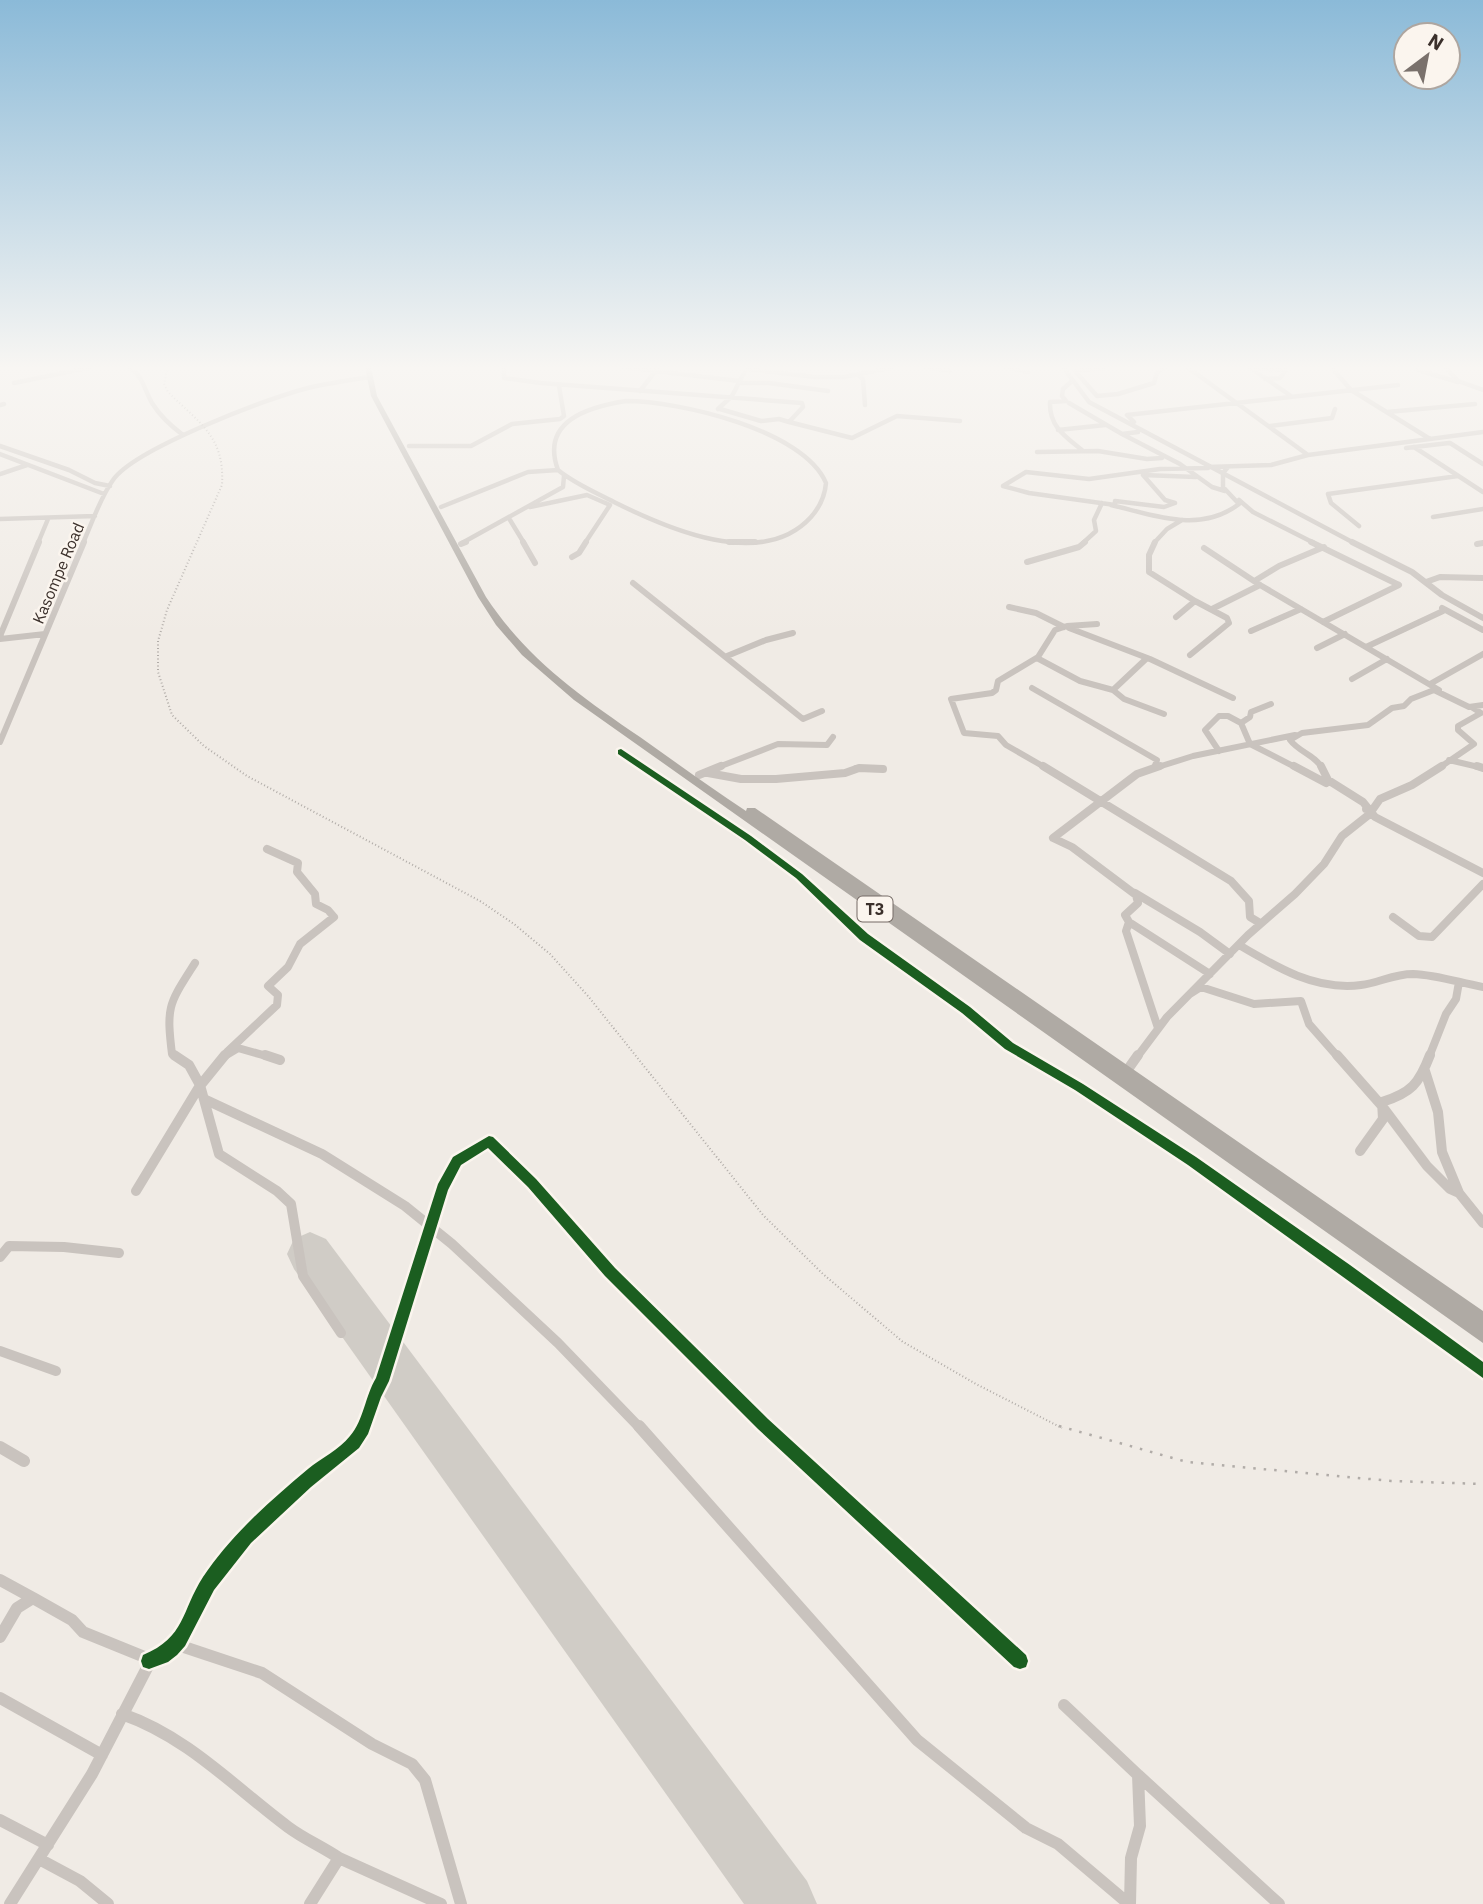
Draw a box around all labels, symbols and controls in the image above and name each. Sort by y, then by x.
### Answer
north arrow [1392,21,1462,91]
text: N [1424,28,1448,55]
street label: Kasompe Road [28,519,88,627]
road number: T3 [858,897,892,922]

